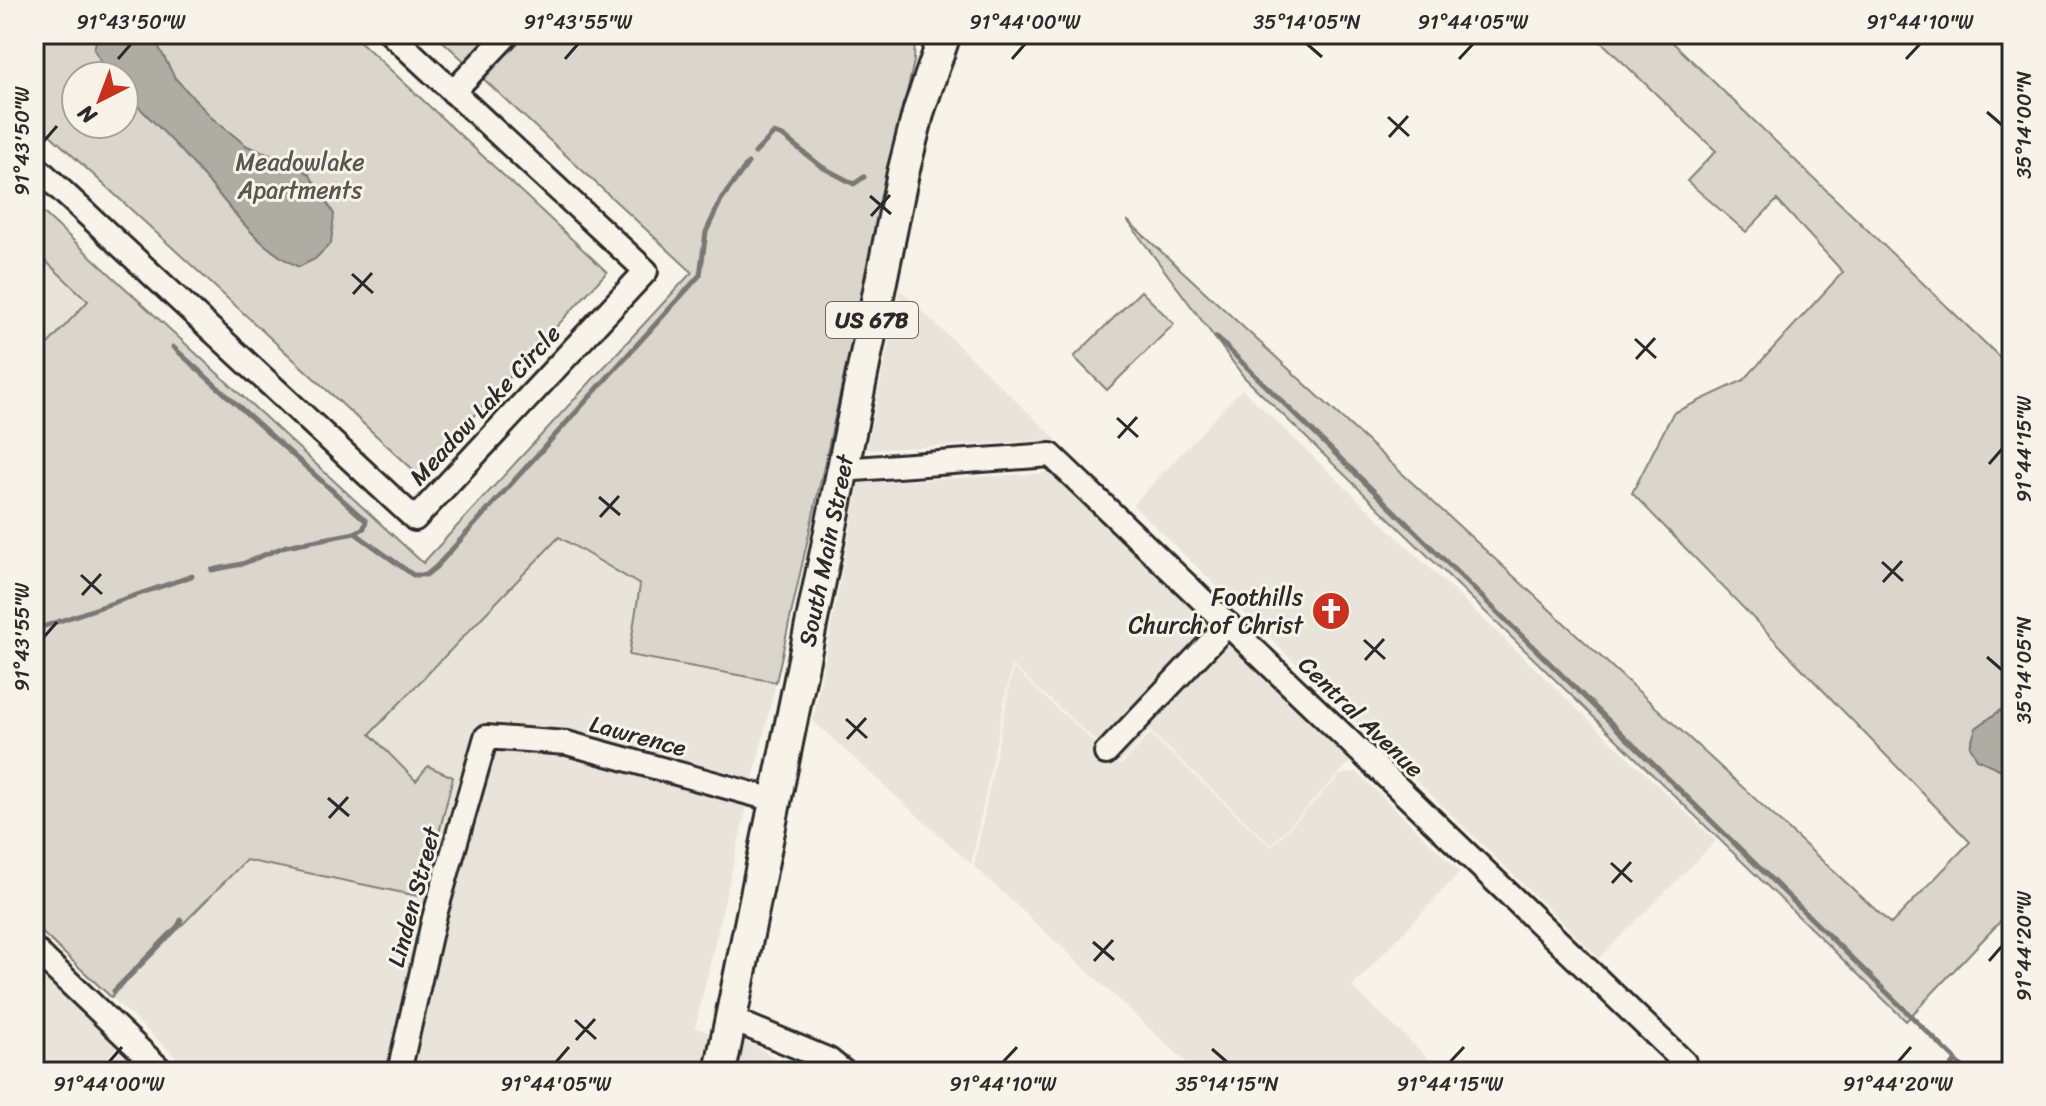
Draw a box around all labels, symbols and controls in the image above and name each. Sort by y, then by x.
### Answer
text: 91°43'50"W [77,5,186,40]
text: 91°43'55"W [524,5,633,40]
text: 91°44'00"W [970,5,1081,40]
text: 35°14'05"N [1253,5,1361,40]
text: 91°44'05"W [1418,5,1529,40]
text: 91°44'10"W [1867,5,1974,40]
north arrow [60,60,140,140]
text: 35°14'00"N [2007,71,2042,179]
text: 91°43'50"W [5,86,40,195]
text: N [68,94,106,135]
park label: Meadowlake Apartments [235,141,365,211]
road number: US 67B [826,302,918,338]
street label: Meadow Lake Circle [399,314,571,496]
text: 91°44'15"W [2007,395,2042,502]
street label: South Main Street [786,450,866,650]
place label: Foothills Church of Christ [1128,576,1304,646]
text: 91°43'55"W [5,582,40,691]
church icon: Foothills Church of Christ [1310,590,1352,632]
text: 35°14'05"N [2007,616,2042,724]
street label: Central Avenue [1288,645,1434,789]
street label: Lawrence [585,703,691,769]
street label: Linden Street [375,821,453,972]
text: 91°44'20"W [2007,891,2042,1001]
text: 91°44'00"W [54,1067,165,1102]
text: 91°44'05"W [501,1067,612,1102]
text: 91°44'10"W [950,1067,1057,1102]
text: 35°14'15"N [1175,1067,1279,1102]
text: 91°44'15"W [1397,1067,1504,1102]
text: 91°44'20"W [1843,1067,1953,1102]

